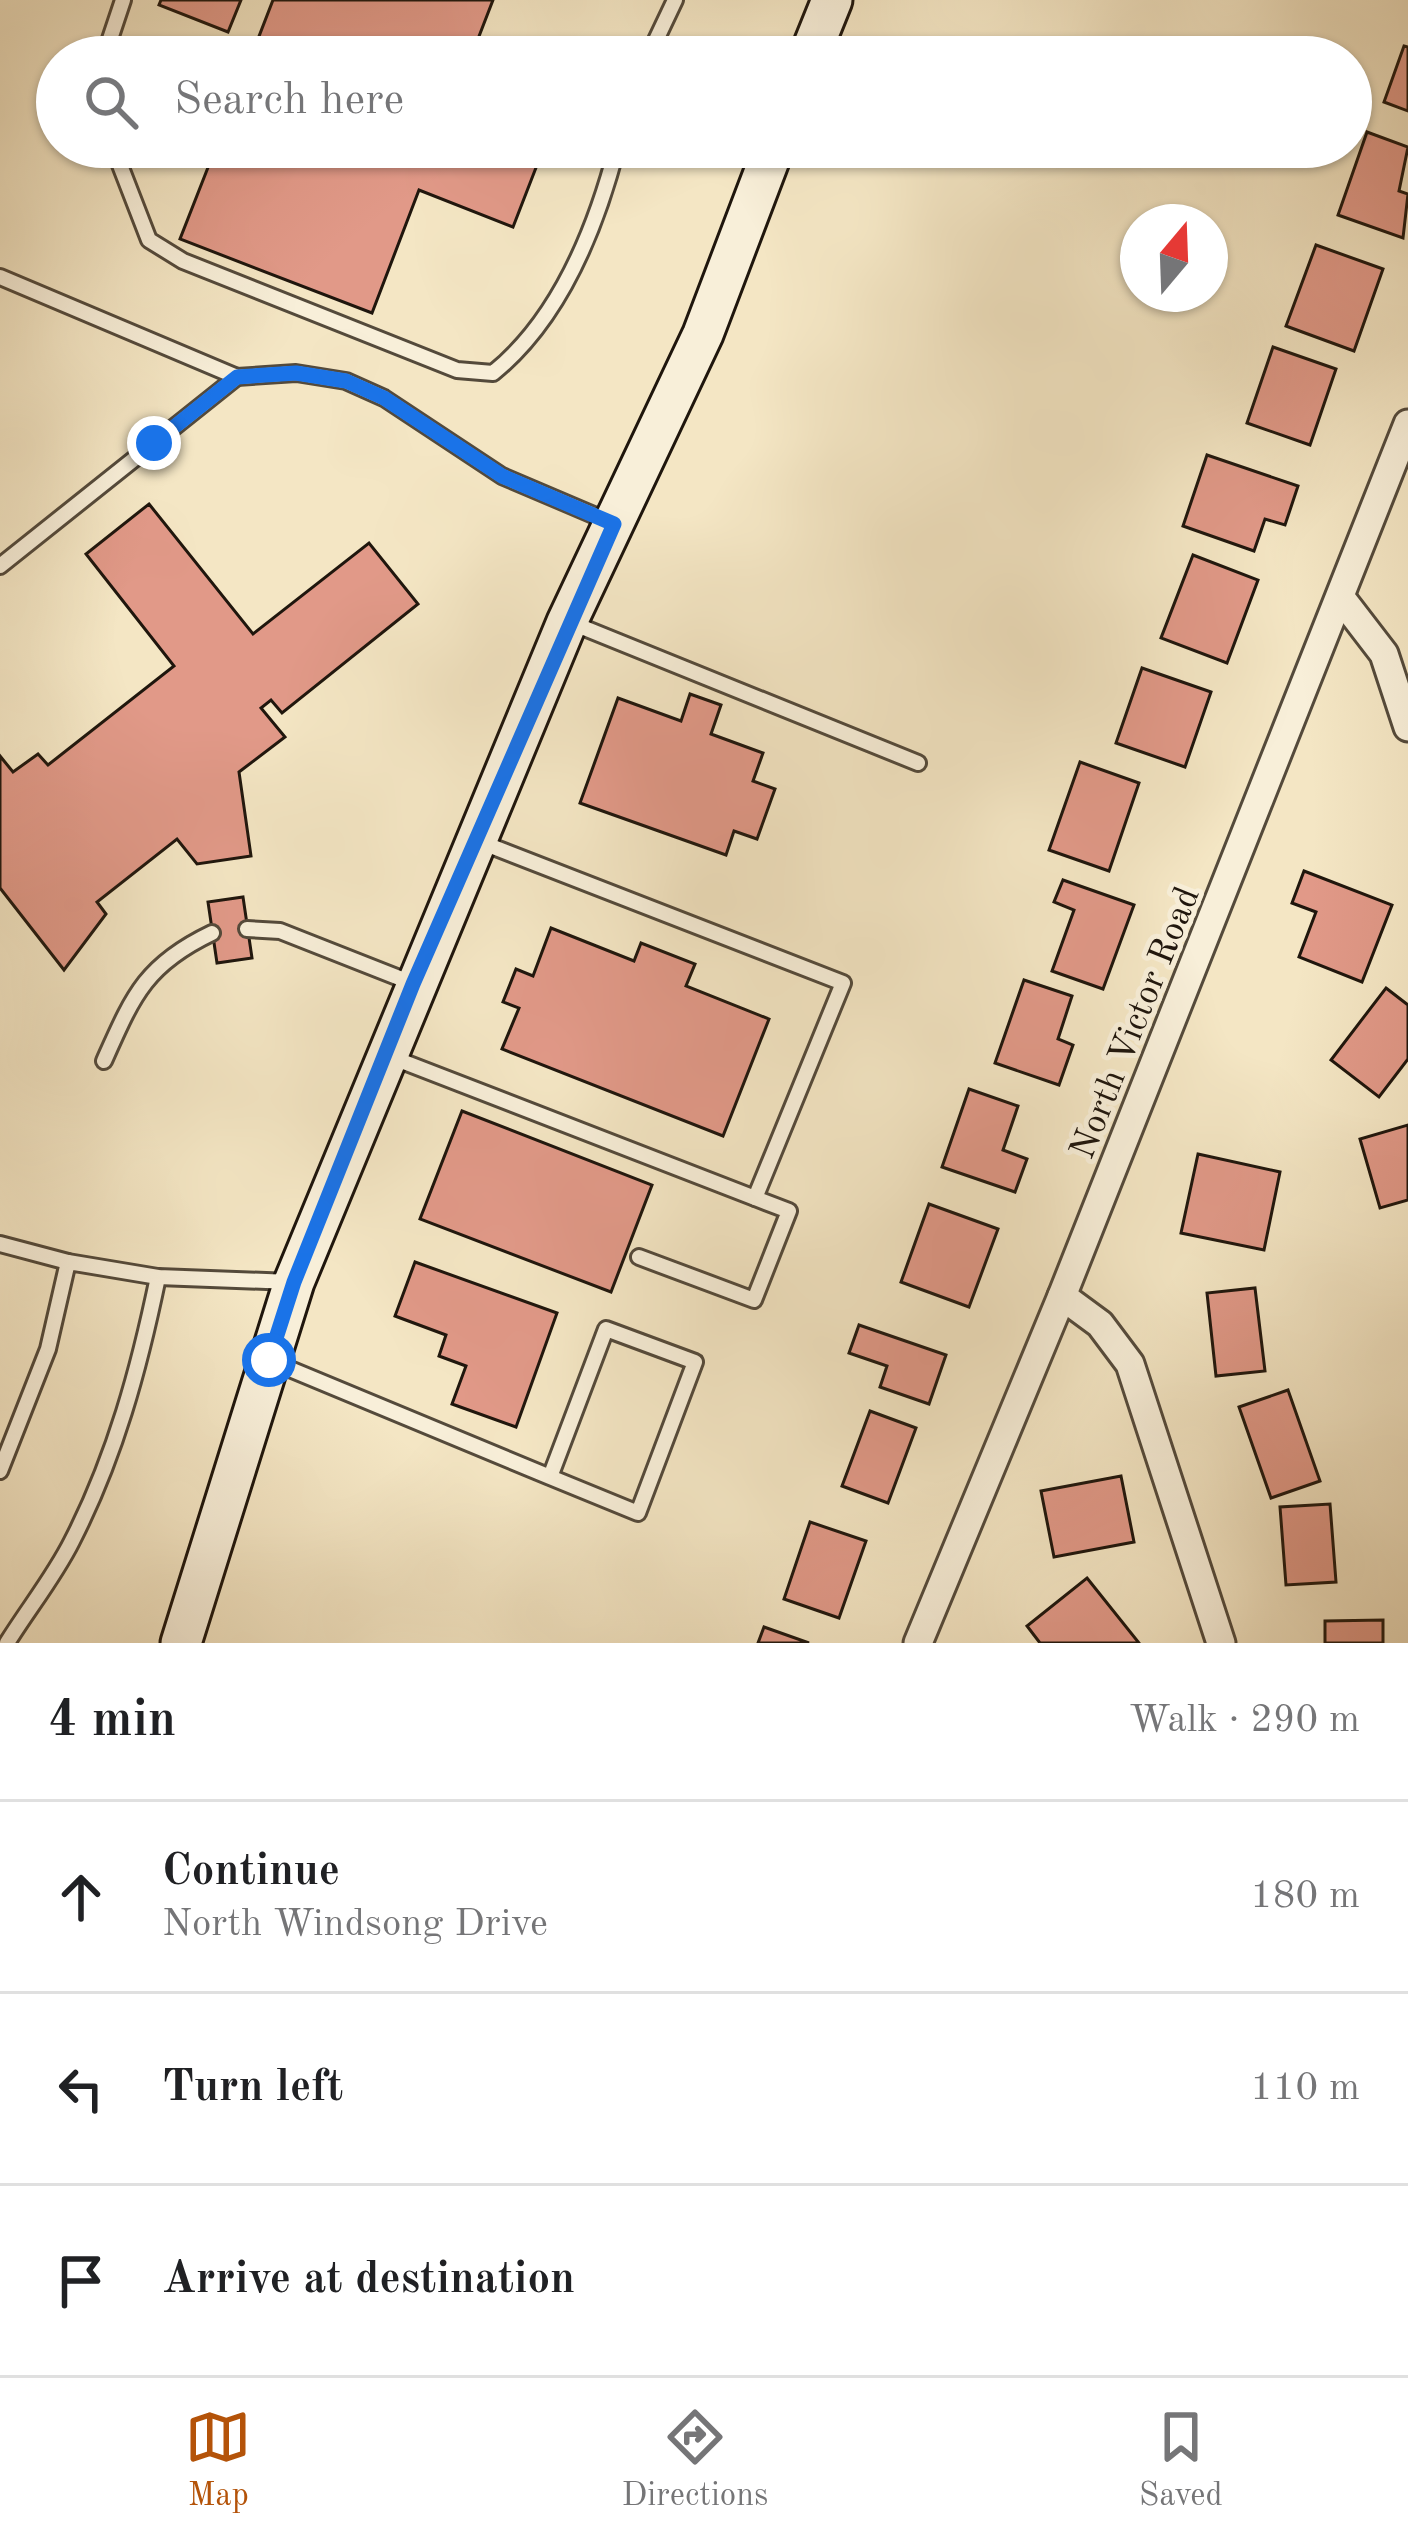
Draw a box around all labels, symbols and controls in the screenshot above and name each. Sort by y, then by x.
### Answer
search box [36,36,1372,168]
icon: search [78,69,144,135]
text: Search here [174,79,404,124]
north arrow [1120,204,1228,312]
route end [127,416,181,470]
street label: North Victor Road [1066,882,1208,1165]
route start [242,1333,296,1387]
text: 4 min [48,1696,176,1747]
text: Walk · 290 m [1129,1701,1360,1740]
text: Continue [162,1850,340,1895]
icon: ahead [48,1864,114,1930]
text: 180 m [1250,1877,1360,1916]
text: North Windsong Drive [162,1905,548,1944]
icon: left [48,2056,114,2122]
text: Turn left [162,2066,343,2111]
text: 110 m [1250,2069,1360,2108]
icon: arrive [48,2248,114,2314]
text: Arrive at destination [162,2258,575,2303]
tab: Map [185,2404,251,2517]
tab: Directions [622,2404,768,2517]
tab: Saved [1139,2404,1223,2517]

